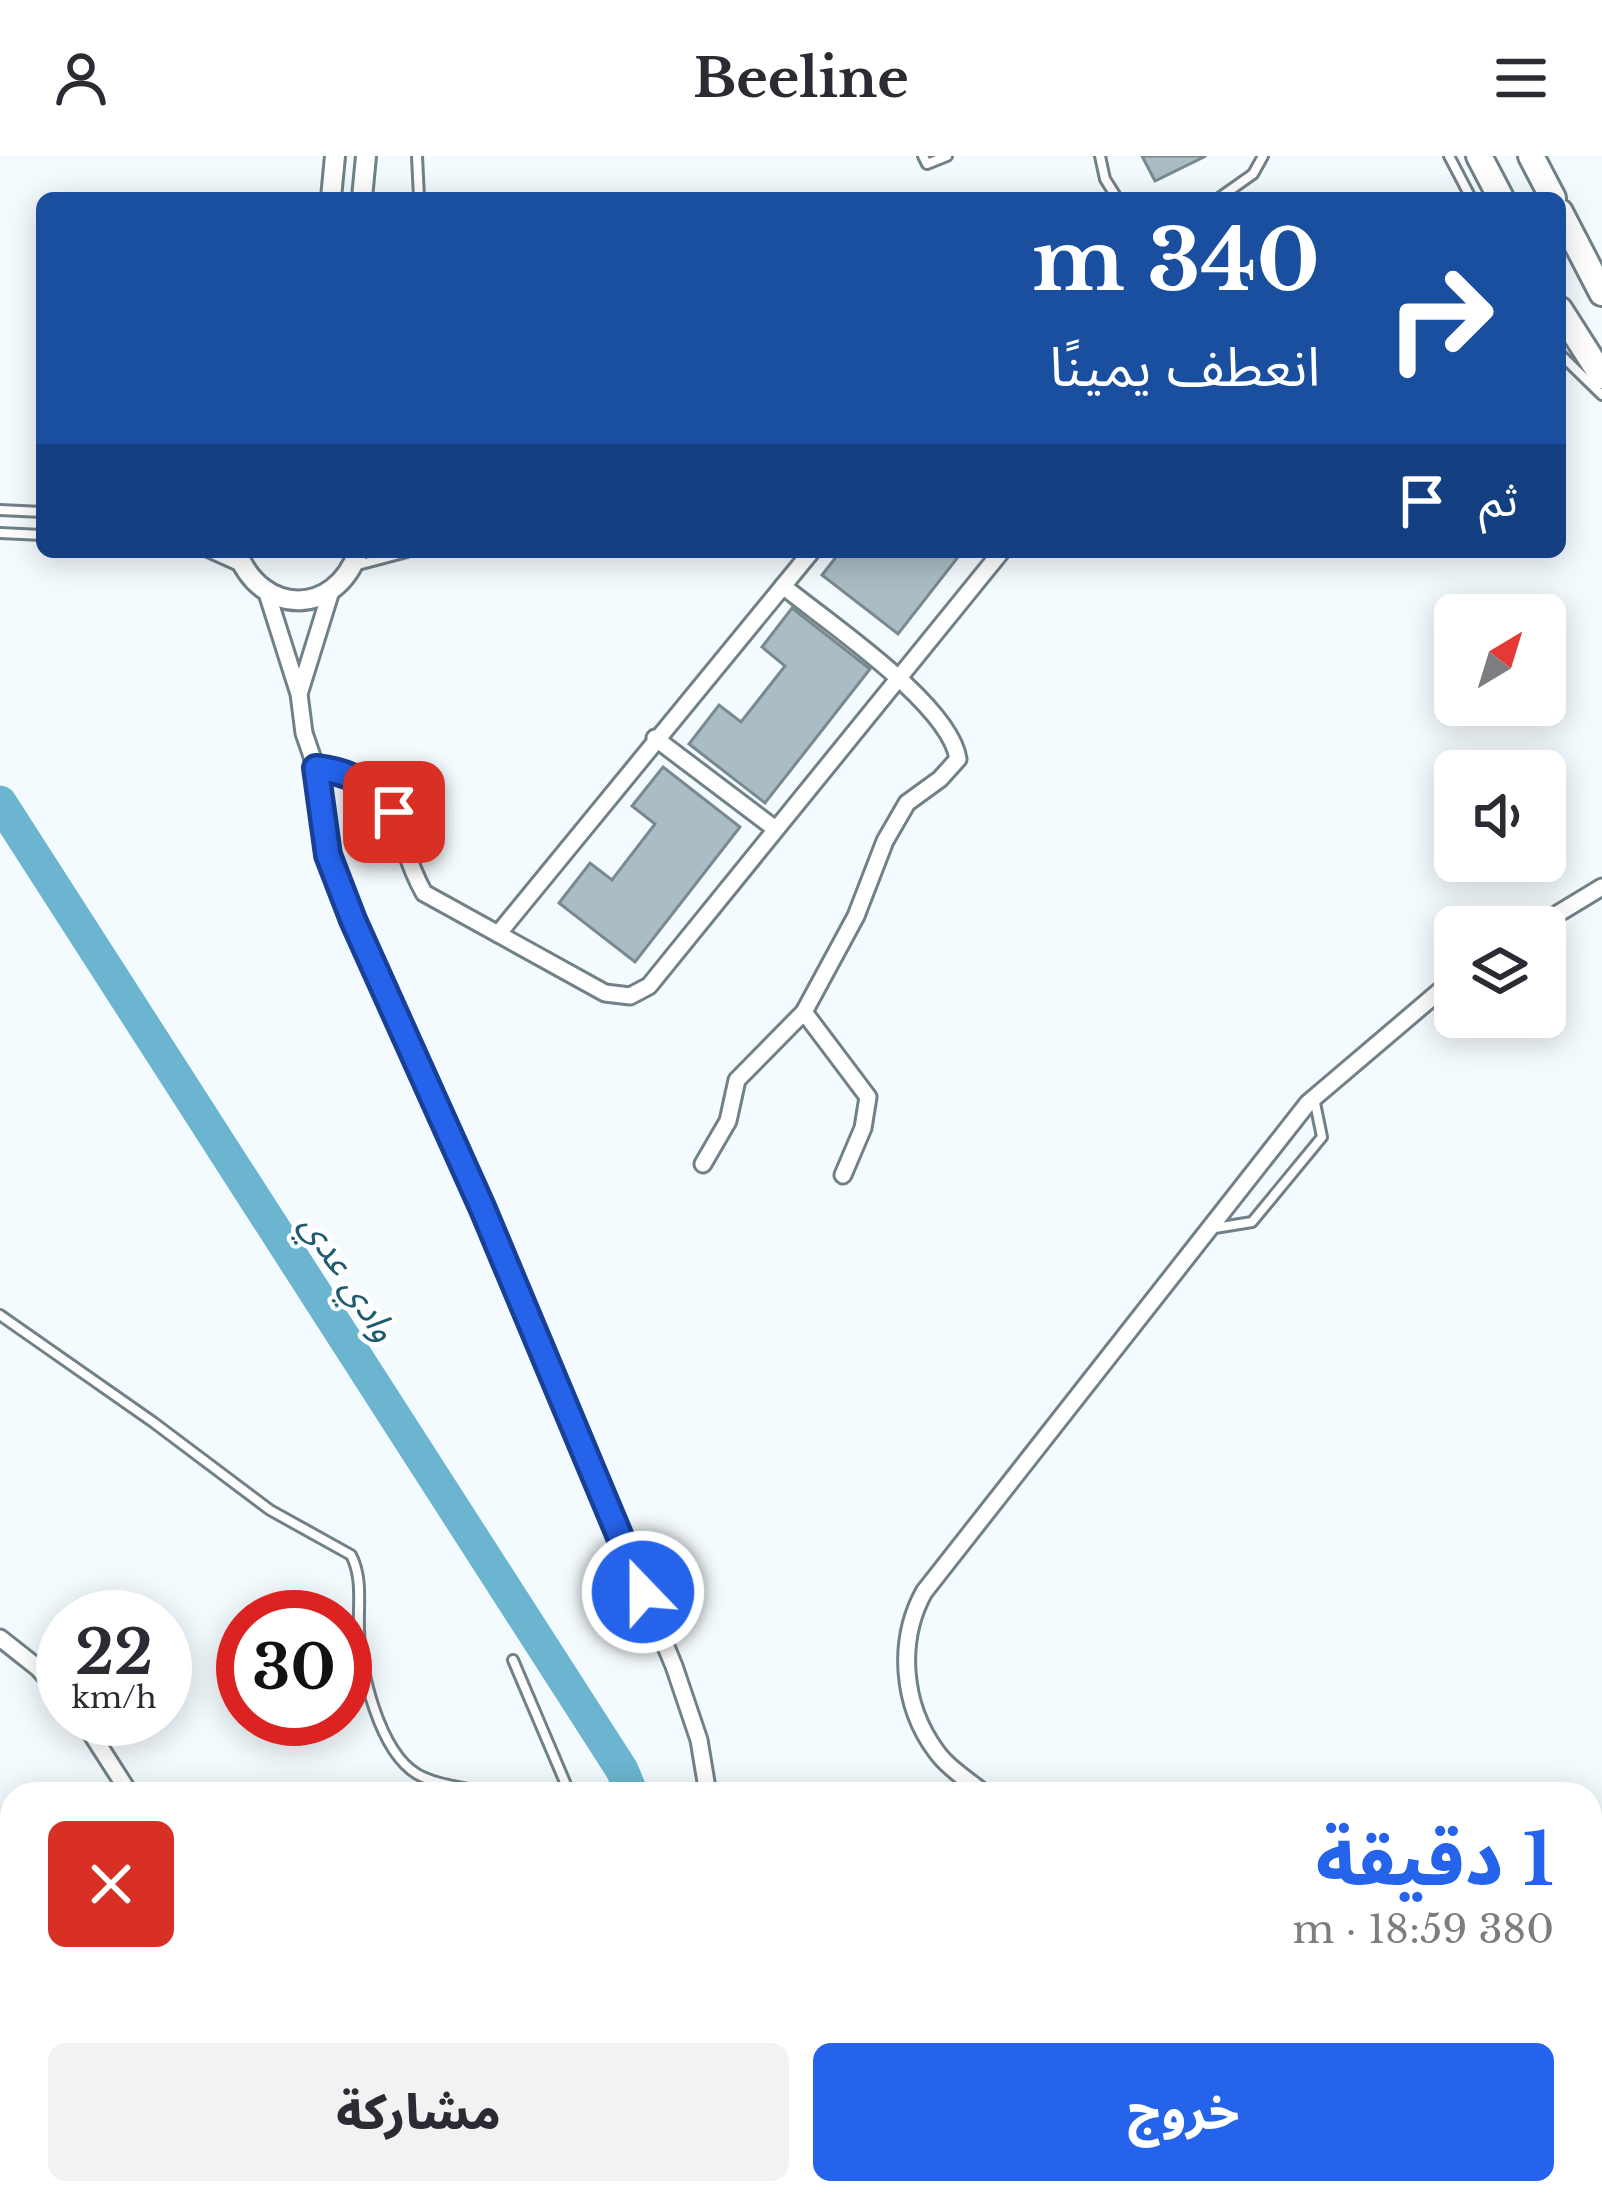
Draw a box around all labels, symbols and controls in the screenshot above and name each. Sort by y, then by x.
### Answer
icon: person [48,45,114,111]
text: Beeline [693,45,909,112]
icon: menu [1488,45,1554,111]
text: 340 m [1032,209,1320,313]
icon: right [1362,240,1518,396]
text: انعطف يمينًا [1050,334,1320,401]
icon: arrive [1389,468,1455,534]
text: ثم [1479,472,1518,528]
north arrow [1434,594,1566,726]
map controls [1434,594,1566,1038]
button: sound [1434,750,1566,882]
pin [343,761,445,863]
icon: arrive [361,779,427,845]
button: layers [1434,906,1566,1038]
water label: وادي عدي [287,1204,407,1352]
position arrow [580,1529,706,1655]
speed limit sign: 30 [216,1590,372,1746]
text: 22 [75,1616,153,1690]
text: km/h [71,1679,157,1716]
text: 1 دقيقة [1315,1815,1554,1904]
button: close [48,1821,174,1947]
text: 380 m · 18:59 [1293,1905,1554,1954]
button: مشاركة [48,2043,789,2181]
button: خروج [813,2043,1554,2181]

